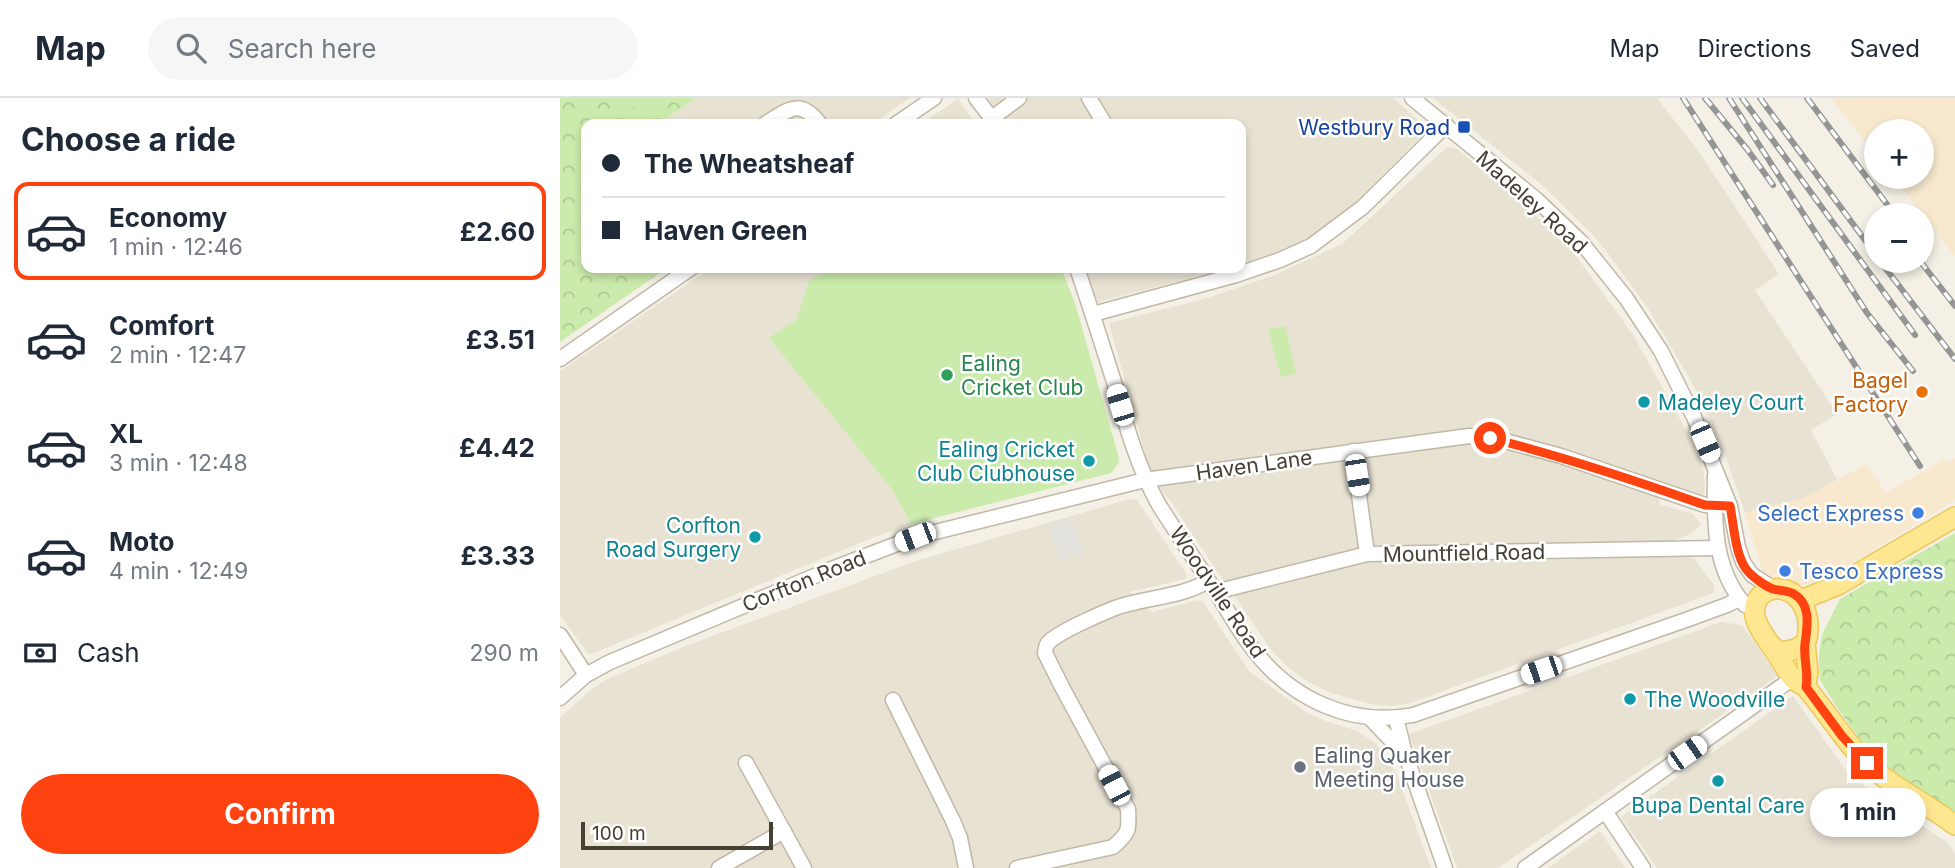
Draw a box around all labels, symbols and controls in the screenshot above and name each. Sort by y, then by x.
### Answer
search box [148,17,638,80]
text: Map [35,28,106,68]
icon: search [172,29,210,67]
text: Search here [228,33,376,64]
text: Map [1610,34,1659,63]
text: Directions [1697,34,1812,63]
text: Saved [1850,34,1920,63]
place label: Westbury Road [1298,115,1450,140]
marker: Westbury Road [1456,119,1472,135]
map controls [1864,119,1934,273]
button: + [1864,119,1934,189]
text: Choose a ride [21,120,236,159]
street label: Madeley Road [1471,145,1593,259]
text: The Wheatsheaf [644,148,854,179]
icon: car [25,200,88,263]
text: Economy [109,202,227,233]
button: − [1864,203,1934,273]
text: Haven Green [644,215,808,246]
text: £2.60 [460,216,535,247]
text: 1 min · 12:46 [109,233,243,261]
icon: car [25,308,88,371]
text: Comfort [109,310,214,341]
text: £3.51 [466,324,535,355]
text: 2 min · 12:47 [109,341,246,369]
place label: Ealing Cricket Club [961,351,1083,400]
marker: Ealing Cricket Club [939,367,955,383]
place label: Bagel Factory [1833,368,1908,417]
car [1104,382,1137,428]
marker: Bagel Factory [1914,384,1930,400]
place label: Madeley Court [1658,390,1804,415]
marker: Madeley Court [1636,394,1652,410]
icon: car [25,416,88,479]
text: XL [109,418,143,449]
car [1688,419,1723,465]
route start [1474,422,1506,454]
text: £4.42 [459,432,535,463]
place label: Ealing Cricket Club Clubhouse [917,437,1075,486]
street label: Haven Lane [1194,444,1314,486]
text: 3 min · 12:48 [109,449,248,477]
marker: Ealing Cricket Club Clubhouse [1081,453,1097,469]
car [1344,453,1371,497]
place label: Select Express [1757,501,1904,526]
marker: Select Express [1910,505,1926,521]
place label: Corfton Road Surgery [606,513,741,562]
car [892,520,939,554]
street label: Woodville Road [1165,521,1271,663]
icon: car [25,524,88,587]
text: Moto [109,526,174,557]
marker: Corfton Road Surgery [747,529,763,545]
street label: Mountfield Road [1383,539,1545,567]
text: £3.33 [461,540,535,571]
street label: Corfton Road [738,545,870,617]
text: 4 min · 12:49 [109,557,248,585]
place label: Tesco Express [1799,559,1944,584]
marker: Tesco Express [1777,563,1793,579]
icon: cash [21,634,59,672]
text: Cash [77,637,140,668]
text: 290 m [470,639,539,667]
car [1518,653,1565,687]
place label: The Woodville [1644,687,1785,712]
marker: The Woodville [1622,691,1638,707]
car [1664,732,1711,774]
place label: Ealing Quaker Meeting House [1314,743,1465,792]
route end [1851,747,1883,779]
marker: Ealing Quaker Meeting House [1292,759,1308,775]
car [1095,762,1134,808]
marker: Bupa Dental Care [1710,773,1726,789]
button: Confirm [21,774,539,854]
callout: 1 min [1809,788,1925,836]
place label: Bupa Dental Care [1631,793,1805,818]
text: 1 min [1840,798,1896,826]
scale bar [581,819,774,851]
text: 100 m [592,822,646,845]

